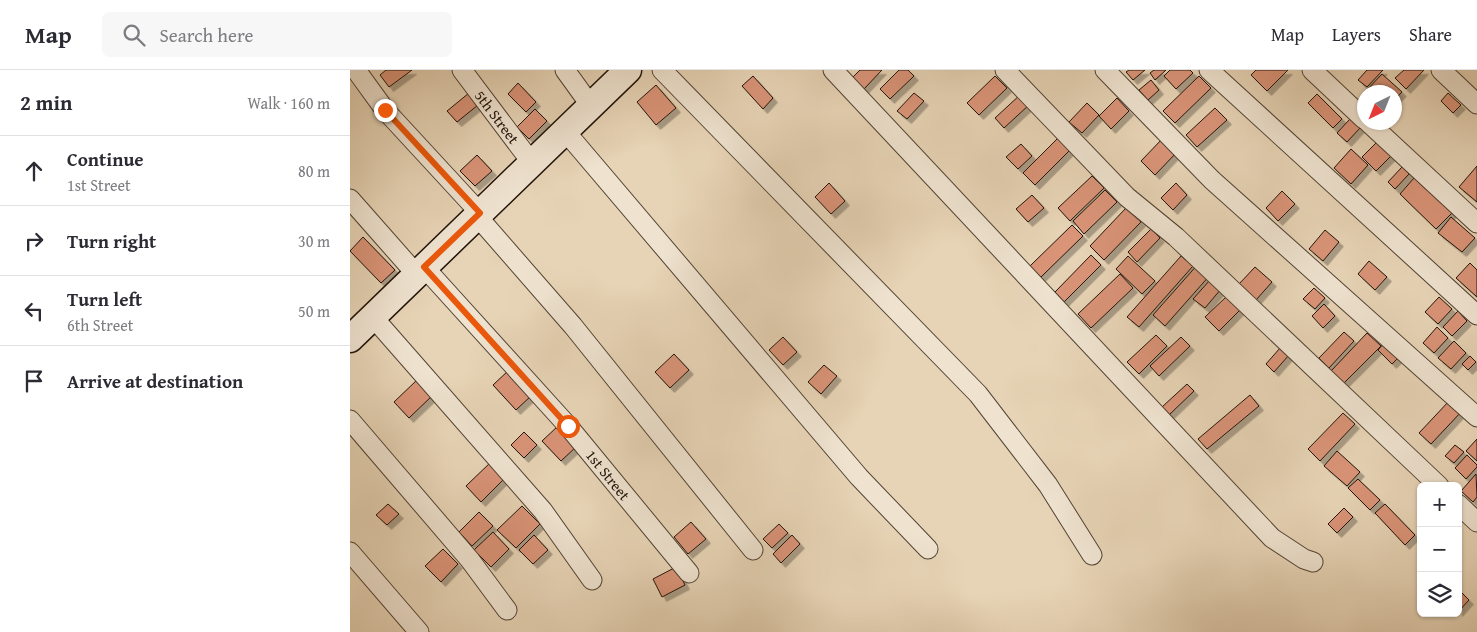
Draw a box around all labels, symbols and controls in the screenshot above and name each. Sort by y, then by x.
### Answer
search box [102,12,452,57]
text: Map [25,17,72,52]
icon: search [120,21,148,49]
text: Search here [160,21,253,49]
text: Map [1271,21,1304,48]
text: Layers [1332,21,1381,48]
text: Share [1409,21,1452,48]
north arrow [1357,85,1402,130]
street label: 5th Street [470,86,525,149]
text: 2 min [20,87,72,118]
text: Walk · 160 m [247,91,330,115]
route end [374,99,397,122]
text: Continue [67,145,144,173]
icon: ahead [20,157,48,185]
text: 80 m [298,159,330,183]
text: 1st Street [67,173,131,197]
icon: right [20,227,48,255]
text: Turn right [67,227,156,255]
text: 30 m [298,229,330,253]
text: Turn left [67,285,142,313]
icon: left [20,297,48,325]
text: 50 m [298,299,330,323]
text: 6th Street [67,313,133,337]
icon: arrive [20,367,48,395]
text: Arrive at destination [67,367,243,395]
route start [557,415,580,438]
street label: 1st Street [581,445,635,505]
map controls [1417,482,1462,617]
button: + [1417,482,1462,527]
button: − [1417,527,1462,572]
button: layers [1417,572,1462,617]

